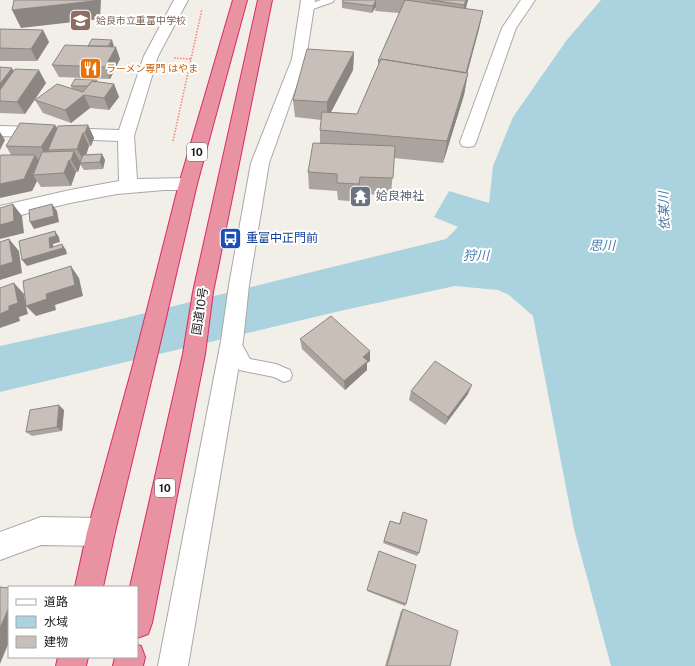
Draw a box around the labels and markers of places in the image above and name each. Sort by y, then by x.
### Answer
school or university icon: 姶良市立重富中学校 [67,7,93,33]
place label: 姶良市立重富中学校 [96,14,186,26]
restaurant icon: ラーメン専門 はやま [77,55,103,81]
place label: ラーメン専門 はやま [106,62,198,74]
temple icon: 姶良神社 [347,183,373,209]
place label: 姶良神社 [376,189,424,203]
bus stop icon: 重富中正門前 [217,225,243,251]
place label: 重富中正門前 [246,231,318,245]

